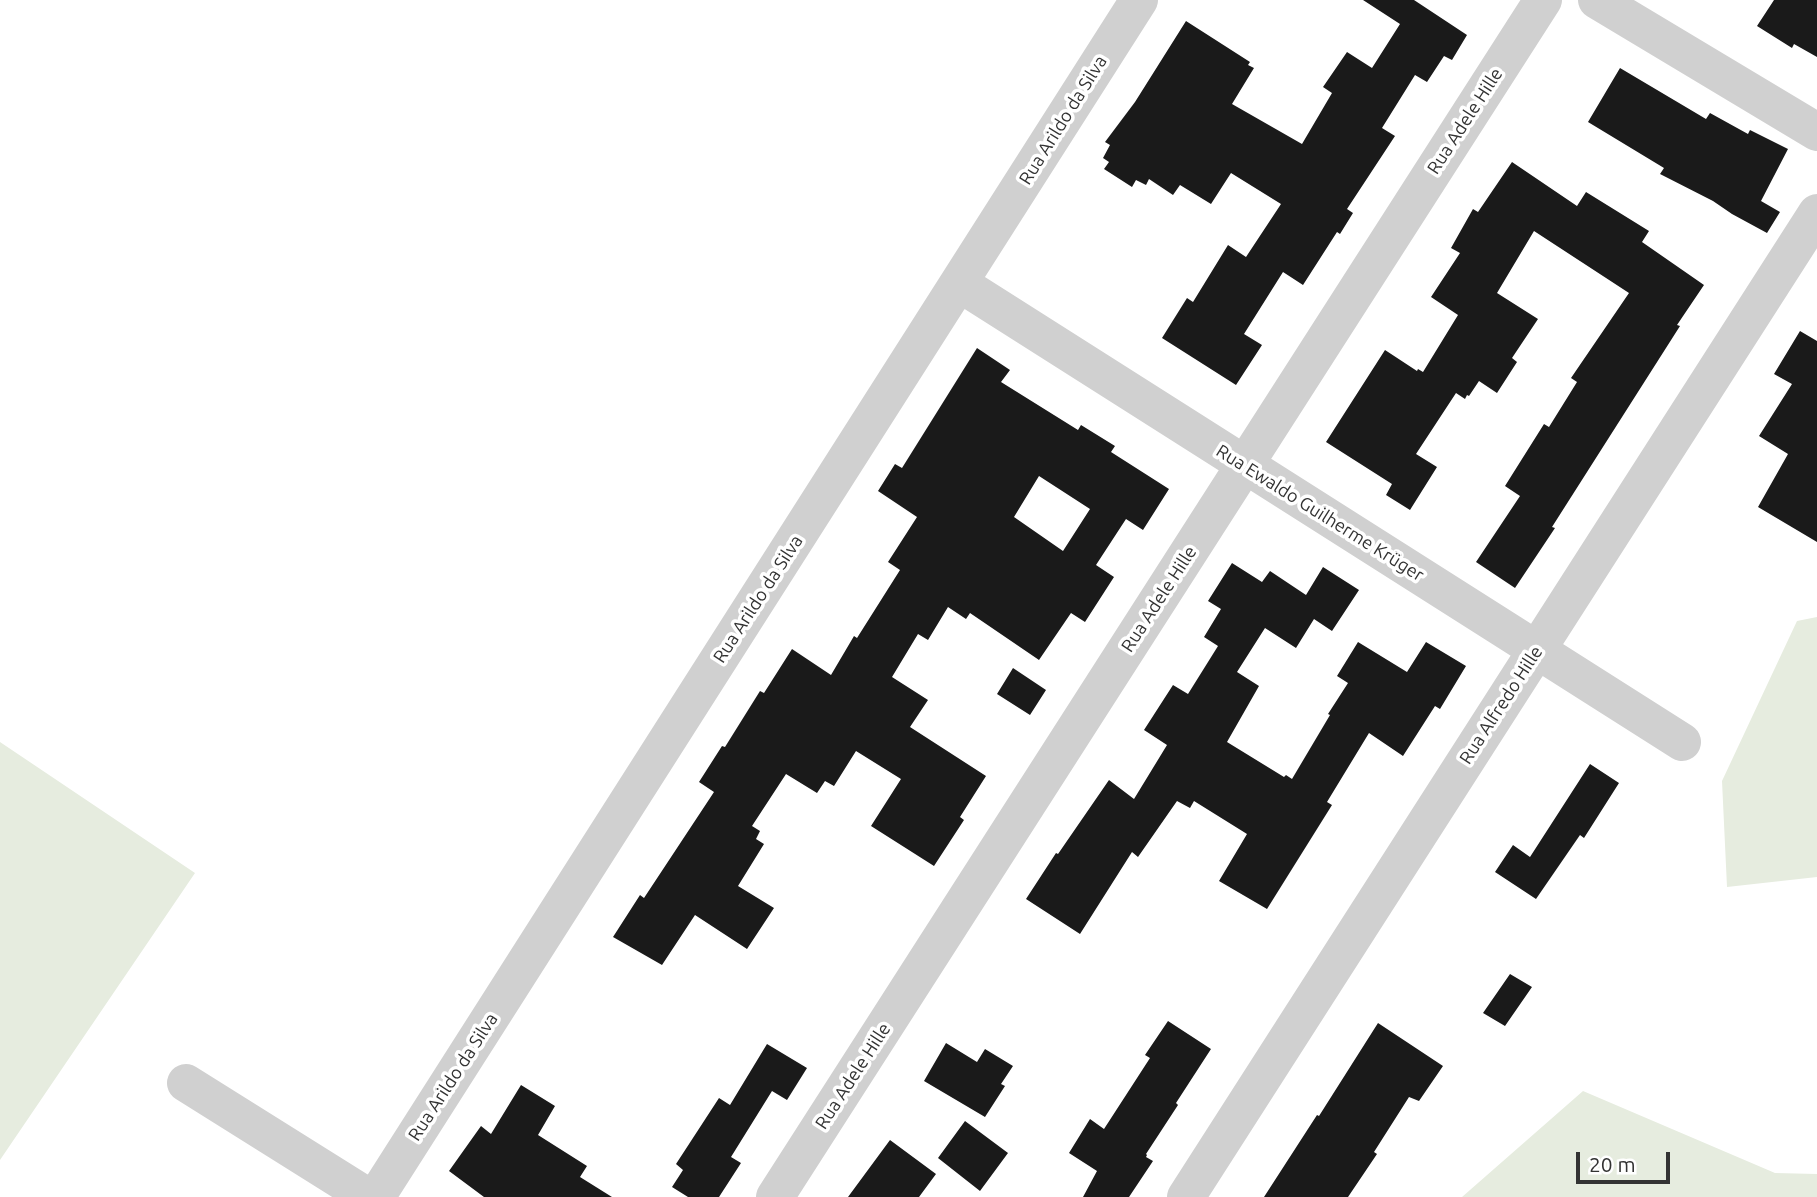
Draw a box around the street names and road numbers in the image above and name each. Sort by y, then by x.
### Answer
street label: Rua Arildo da Silva [1015,51,1111,189]
street label: Rua Adele Hille [1423,64,1507,178]
street label: Rua Ewaldo Guilherme Krüger [1212,440,1428,586]
street label: Rua Arildo da Silva [709,531,807,667]
street label: Rua Adele Hille [1117,542,1201,656]
street label: Rua Alfredo Hille [1455,642,1547,768]
street label: Rua Arildo da Silva [404,1009,502,1145]
street label: Rua Adele Hille [811,1019,895,1133]

